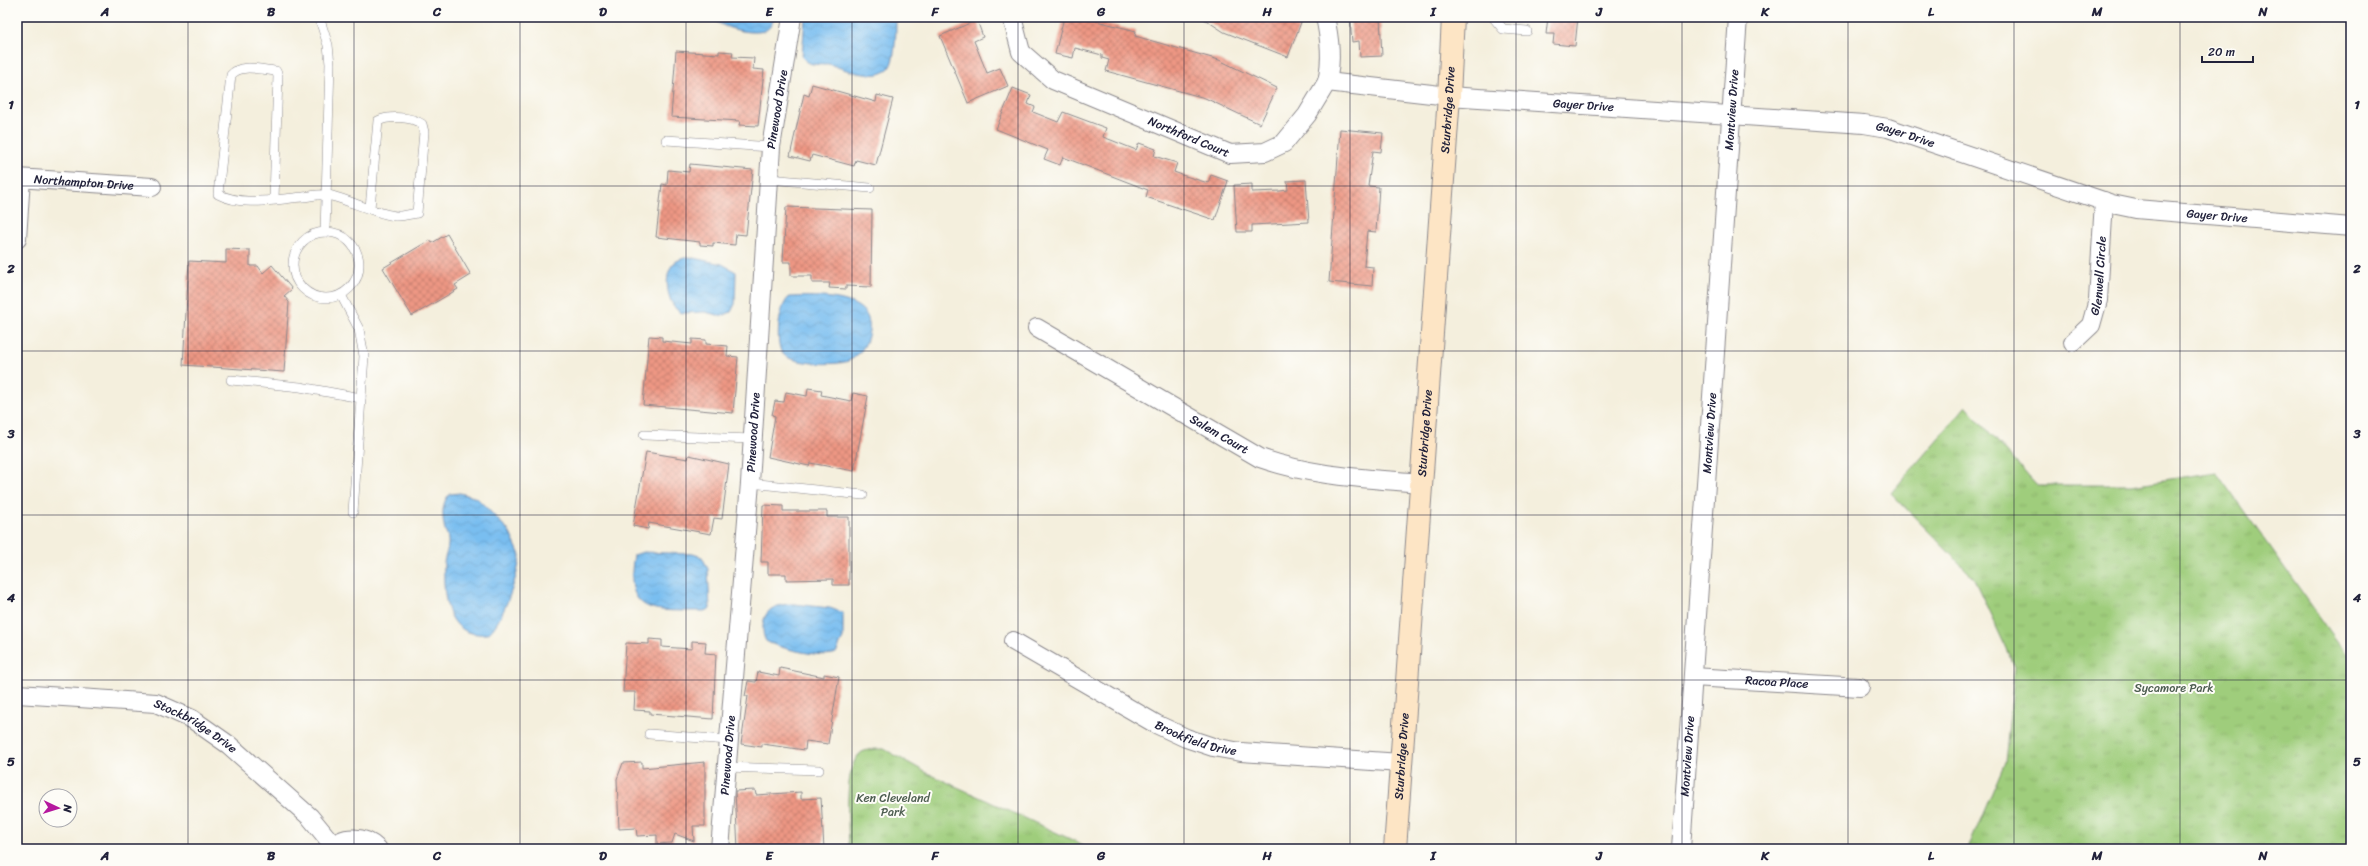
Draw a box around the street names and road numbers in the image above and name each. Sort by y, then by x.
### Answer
street label: Sturbridge Drive [1434,66,1461,154]
street label: Pinewood Drive [760,68,794,151]
street label: Montview Drive [1718,69,1745,151]
street label: Gayer Drive [1552,92,1615,118]
street label: Northford Court [1145,110,1233,164]
street label: Gayer Drive [1874,115,1938,154]
street label: Northampton Drive [33,168,135,197]
street label: Gayer Drive [2186,202,2249,229]
street label: Glenwell Circle [2083,236,2113,318]
street label: Sturbridge Drive [1411,389,1439,477]
street label: Pinewood Drive [740,392,767,473]
street label: Montview Drive [1696,392,1723,474]
street label: Salem Court [1185,408,1253,460]
street label: Racoa Place [1745,669,1809,695]
street label: Stockbridge Drive [150,692,243,759]
street label: Sturbridge Drive [1388,712,1416,801]
street label: Pinewood Drive [713,714,742,796]
street label: Brookfield Drive [1151,714,1239,762]
street label: Montview Drive [1674,715,1701,797]

